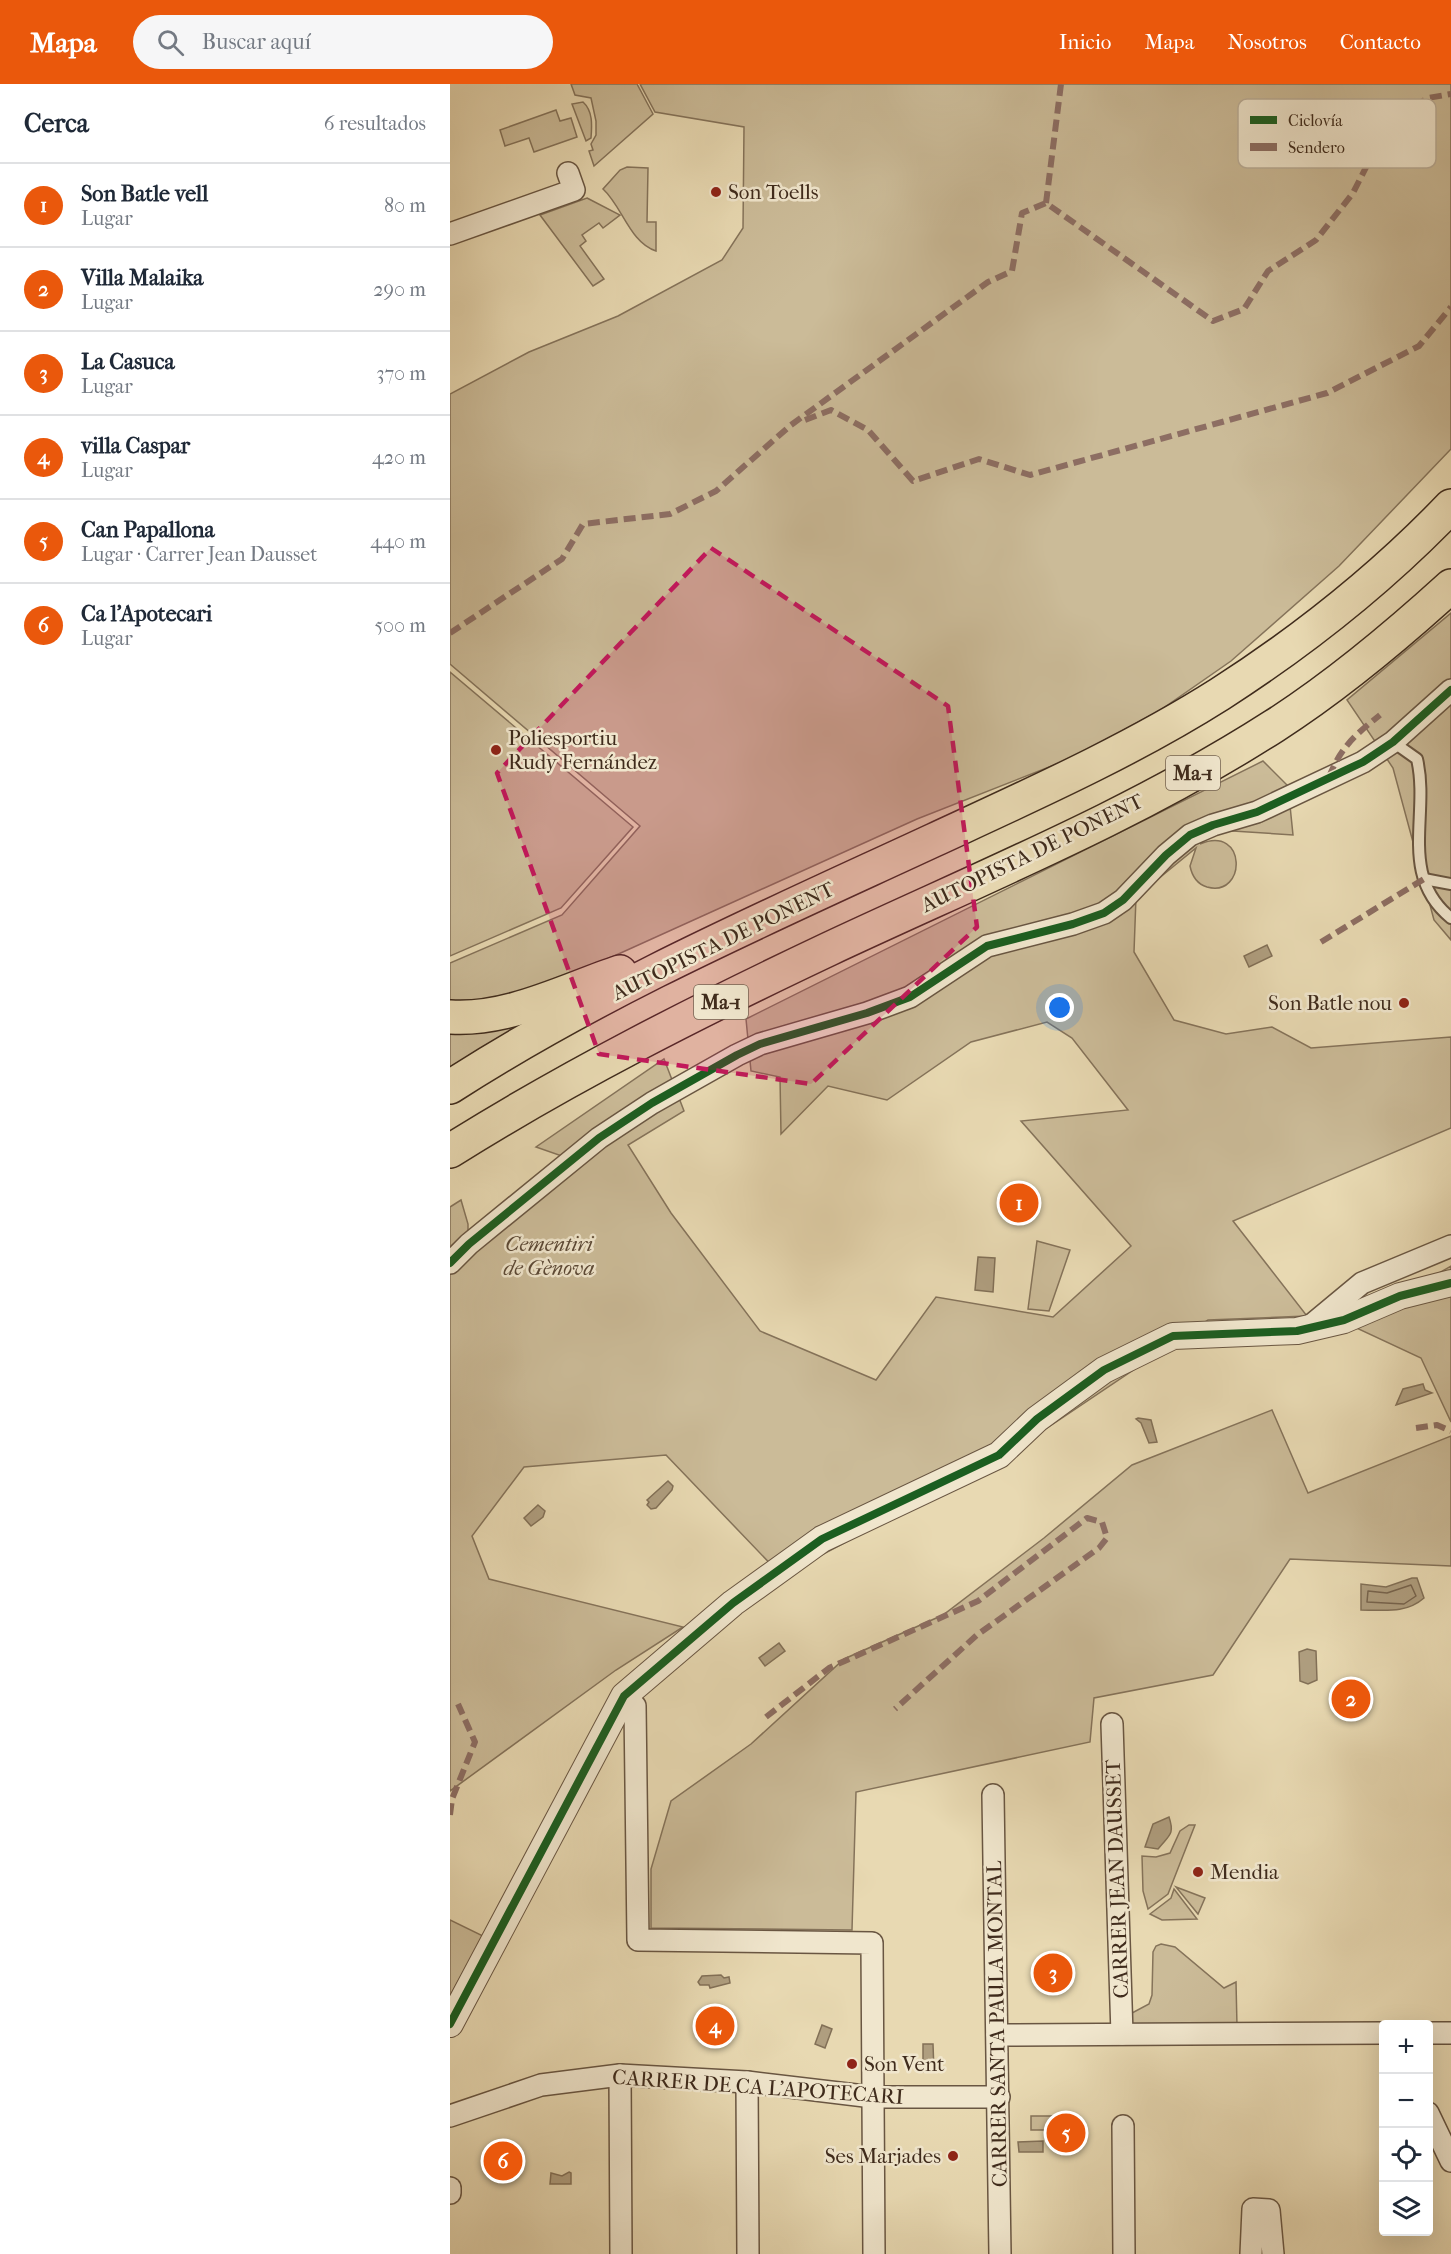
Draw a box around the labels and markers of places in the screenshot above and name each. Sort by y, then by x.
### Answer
place label: Son Toells [728,180,819,204]
marker: Son Toells [709,185,723,199]
place label: Poliesportiu Rudy Fernández [508,726,657,774]
marker: Poliesportiu Rudy Fernández [489,743,503,757]
place label: Son Batle nou [1268,991,1392,1015]
marker: Son Batle nou [1397,996,1411,1010]
pin: 1 [1000,1180,1038,1226]
pin: 2 [1332,1676,1370,1722]
place label: Mendia [1210,1860,1279,1884]
marker: Mendia [1191,1865,1205,1879]
pin: 3 [1034,1950,1072,1996]
pin: 4 [696,2004,734,2048]
place label: Son Vent [864,2052,945,2076]
marker: Son Vent [845,2057,859,2071]
pin: 5 [1046,2110,1086,2156]
pin: 6 [484,2138,522,2184]
place label: Ses Marjades [825,2144,941,2168]
marker: Ses Marjades [946,2149,960,2163]

